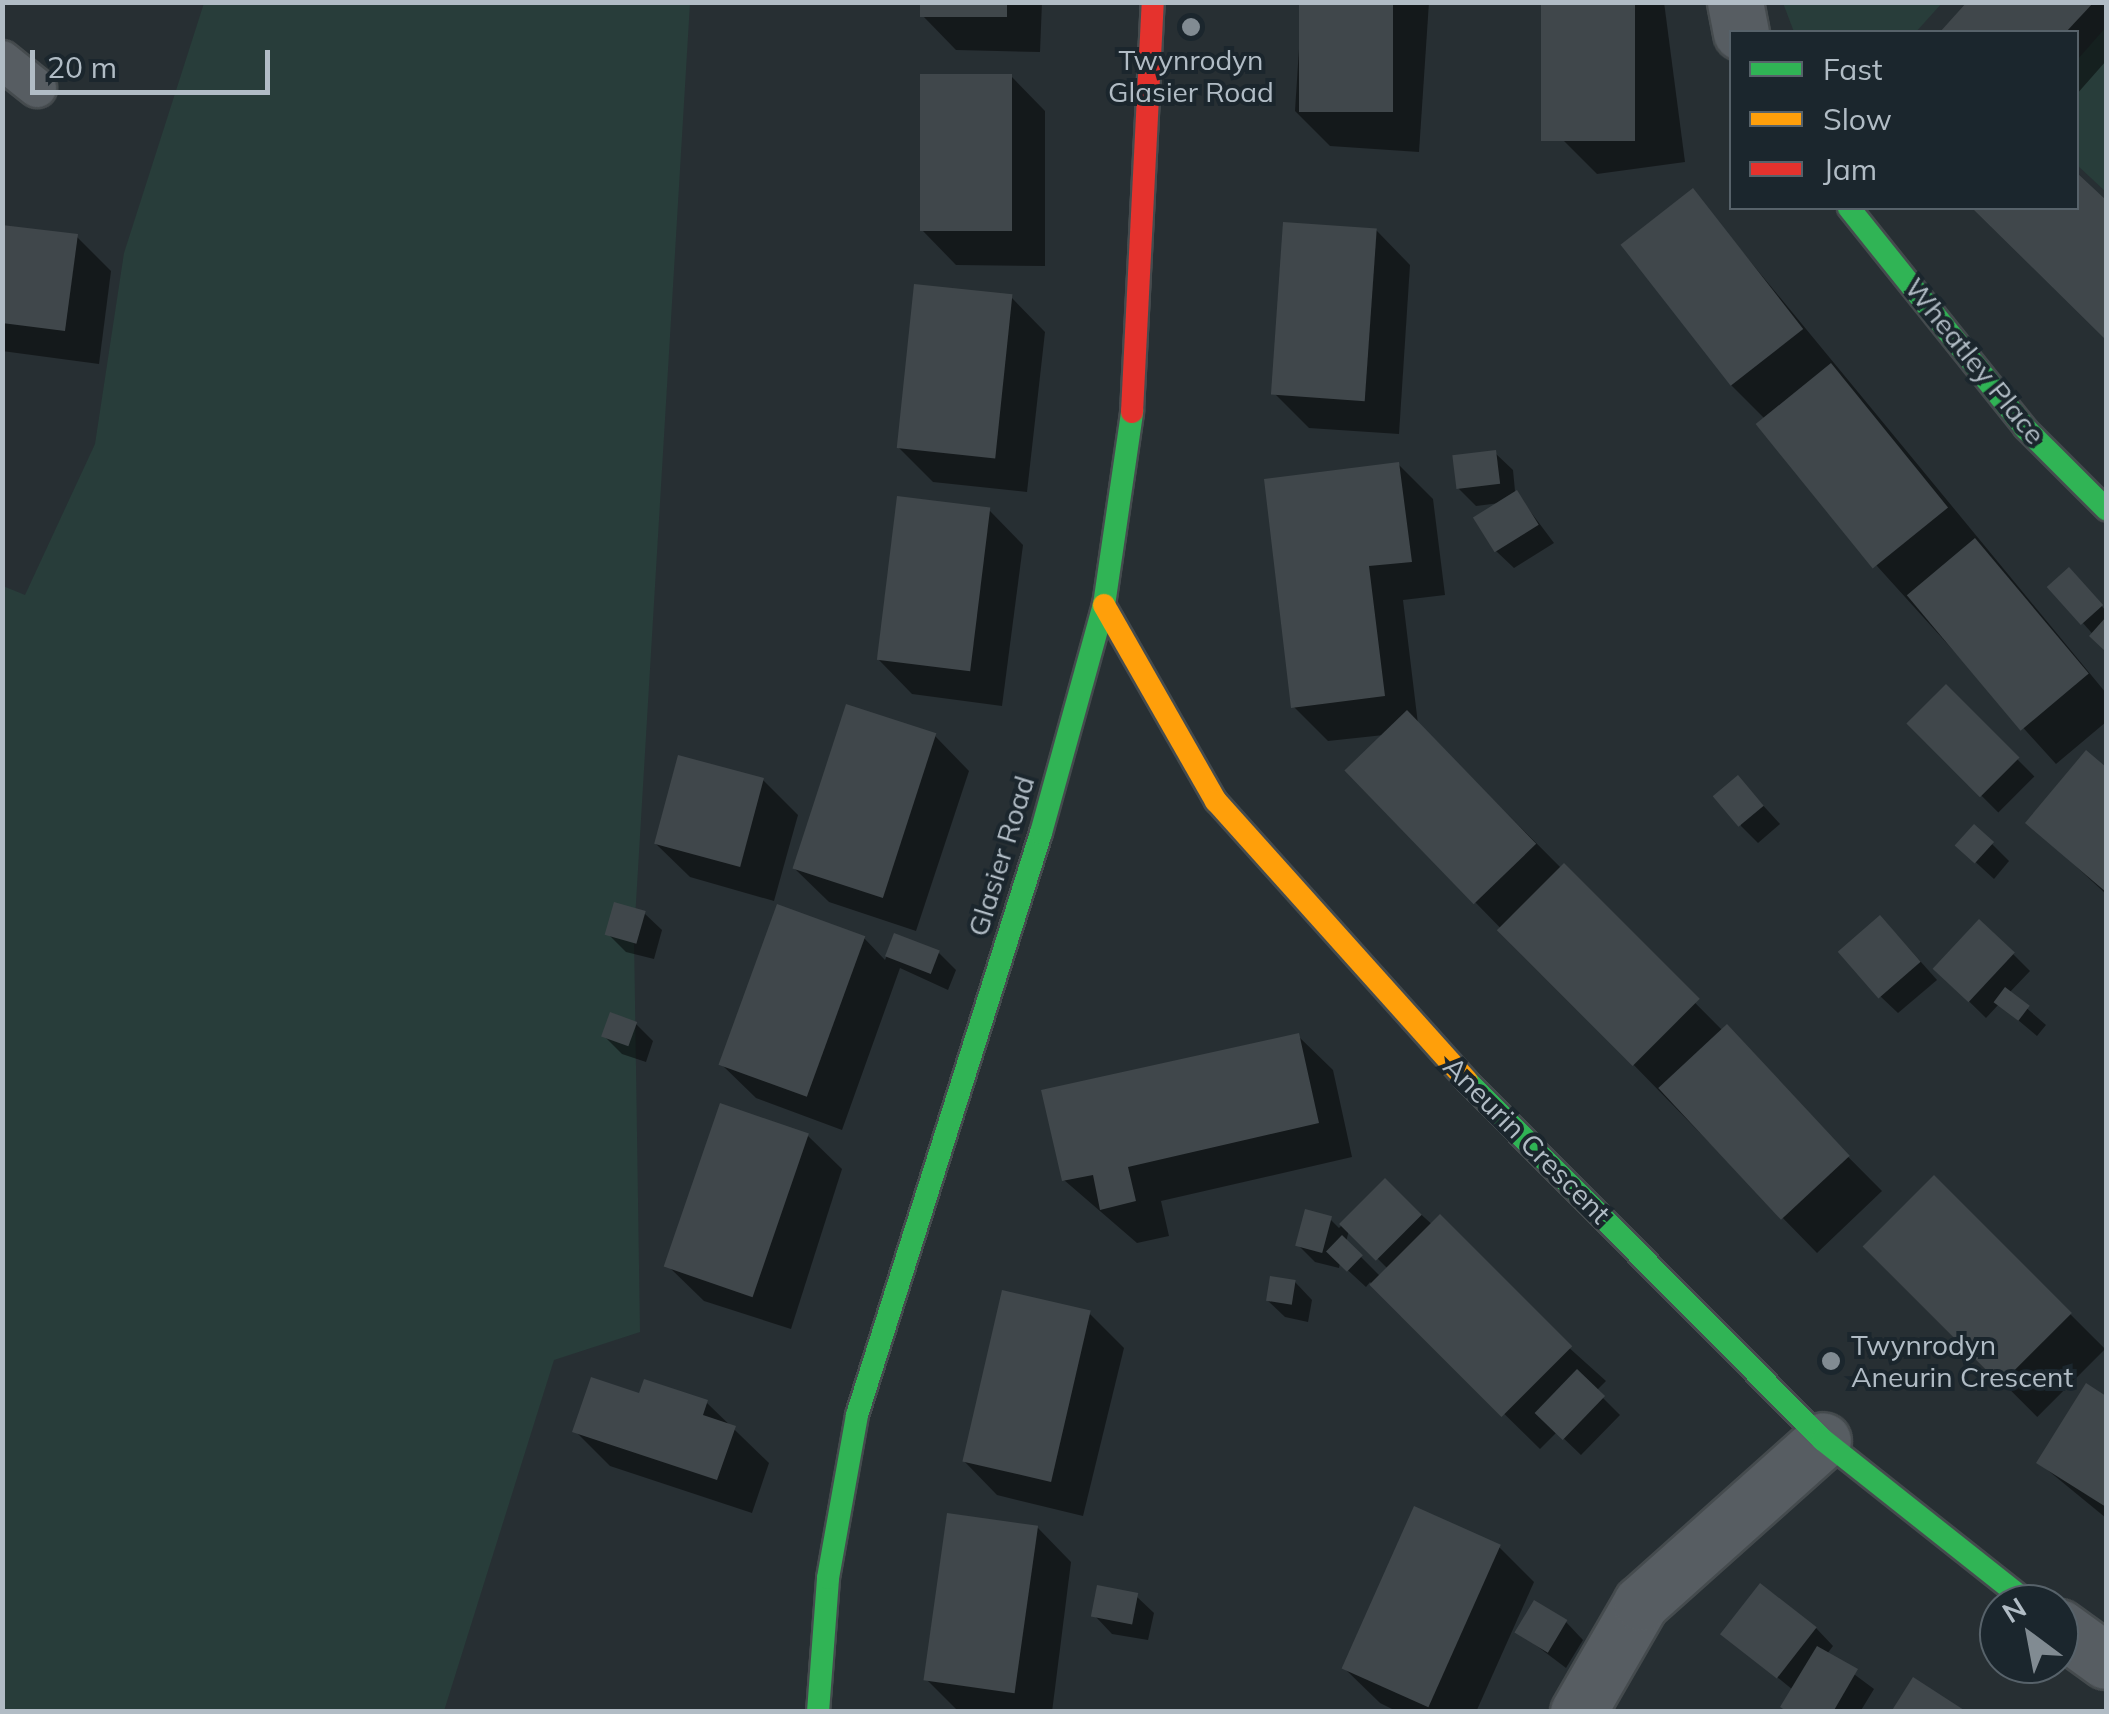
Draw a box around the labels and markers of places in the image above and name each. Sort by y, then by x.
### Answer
marker: Twynrodyn Glasier Road [1180,16,1202,38]
place label: Twynrodyn Glasier Road [1108,43,1274,109]
place label: Twynrodyn Aneurin Crescent [1851,1328,2073,1394]
marker: Twynrodyn Aneurin Crescent [1820,1350,1842,1372]

